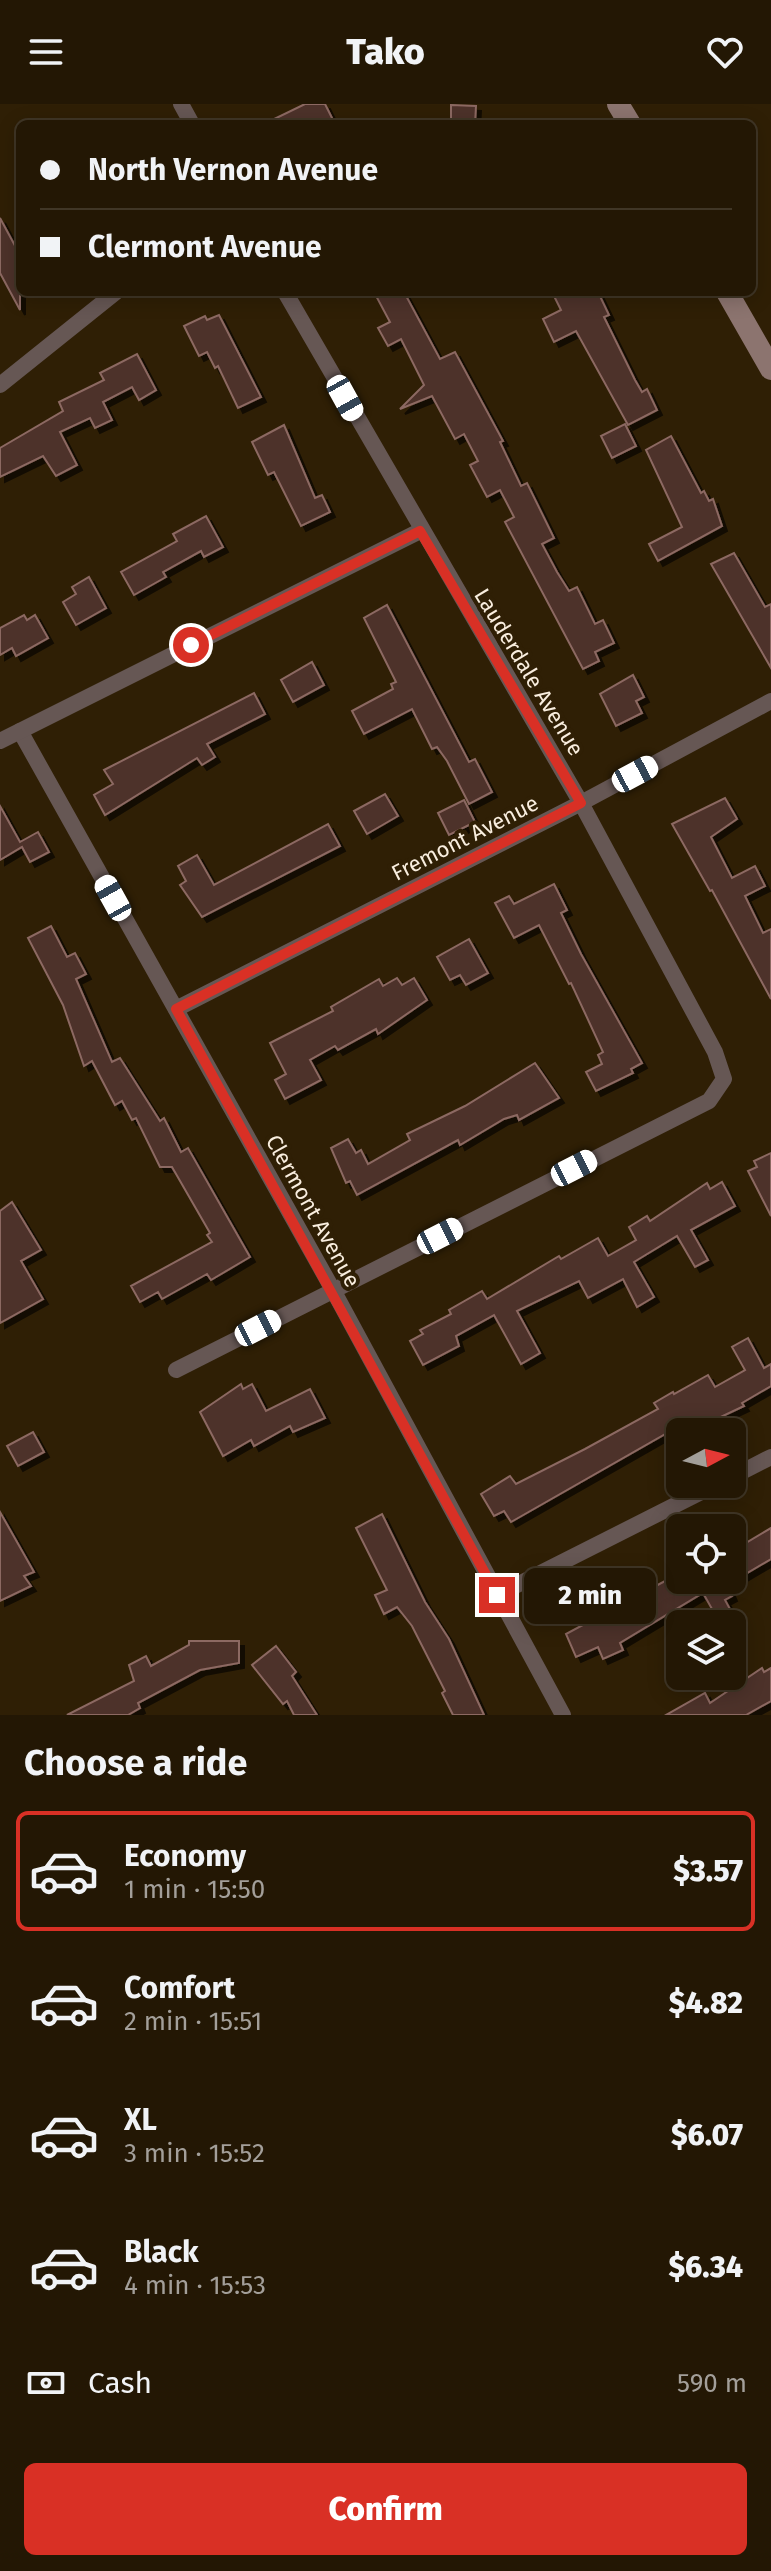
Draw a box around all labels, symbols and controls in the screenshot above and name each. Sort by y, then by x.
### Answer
icon: menu [24,30,68,74]
text: Tako [346,30,425,74]
icon: heart [703,30,747,74]
text: North Vernon Avenue [88,152,378,188]
text: Clermont Avenue [88,229,322,265]
car [323,371,367,425]
street label: Lauderdale Avenue [468,583,590,761]
route start [173,627,209,663]
car [608,752,662,796]
street label: Fremont Avenue [387,789,543,887]
car [91,871,135,925]
street label: Clermont Avenue [260,1130,366,1292]
car [547,1146,601,1190]
car [413,1214,467,1258]
car [231,1306,285,1350]
north arrow [666,1418,746,1498]
map controls [666,1418,746,1690]
button: locate [666,1514,746,1594]
callout: 2 min [525,1567,657,1623]
route end [479,1577,515,1613]
text: 2 min [558,1580,622,1611]
button: layers [666,1610,746,1690]
text: Choose a ride [24,1741,247,1785]
icon: car [28,1835,100,1907]
text: Economy [124,1838,246,1874]
text: $3.57 [673,1853,743,1889]
text: 1 min · 15:50 [124,1874,265,1905]
icon: car [28,1967,100,2039]
text: Comfort [124,1970,235,2006]
text: $4.82 [669,1985,743,2021]
text: 2 min · 15:51 [124,2006,262,2037]
icon: car [28,2099,100,2171]
text: XL [124,2102,157,2138]
text: $6.07 [671,2117,743,2153]
text: 3 min · 15:52 [124,2138,265,2169]
icon: car [28,2231,100,2303]
text: Black [124,2234,199,2270]
text: $6.34 [668,2249,743,2285]
text: 4 min · 15:53 [124,2270,266,2301]
icon: cash [24,2361,68,2405]
text: Cash [88,2365,152,2401]
text: 590 m [677,2368,747,2399]
button: Confirm [24,2463,747,2555]

